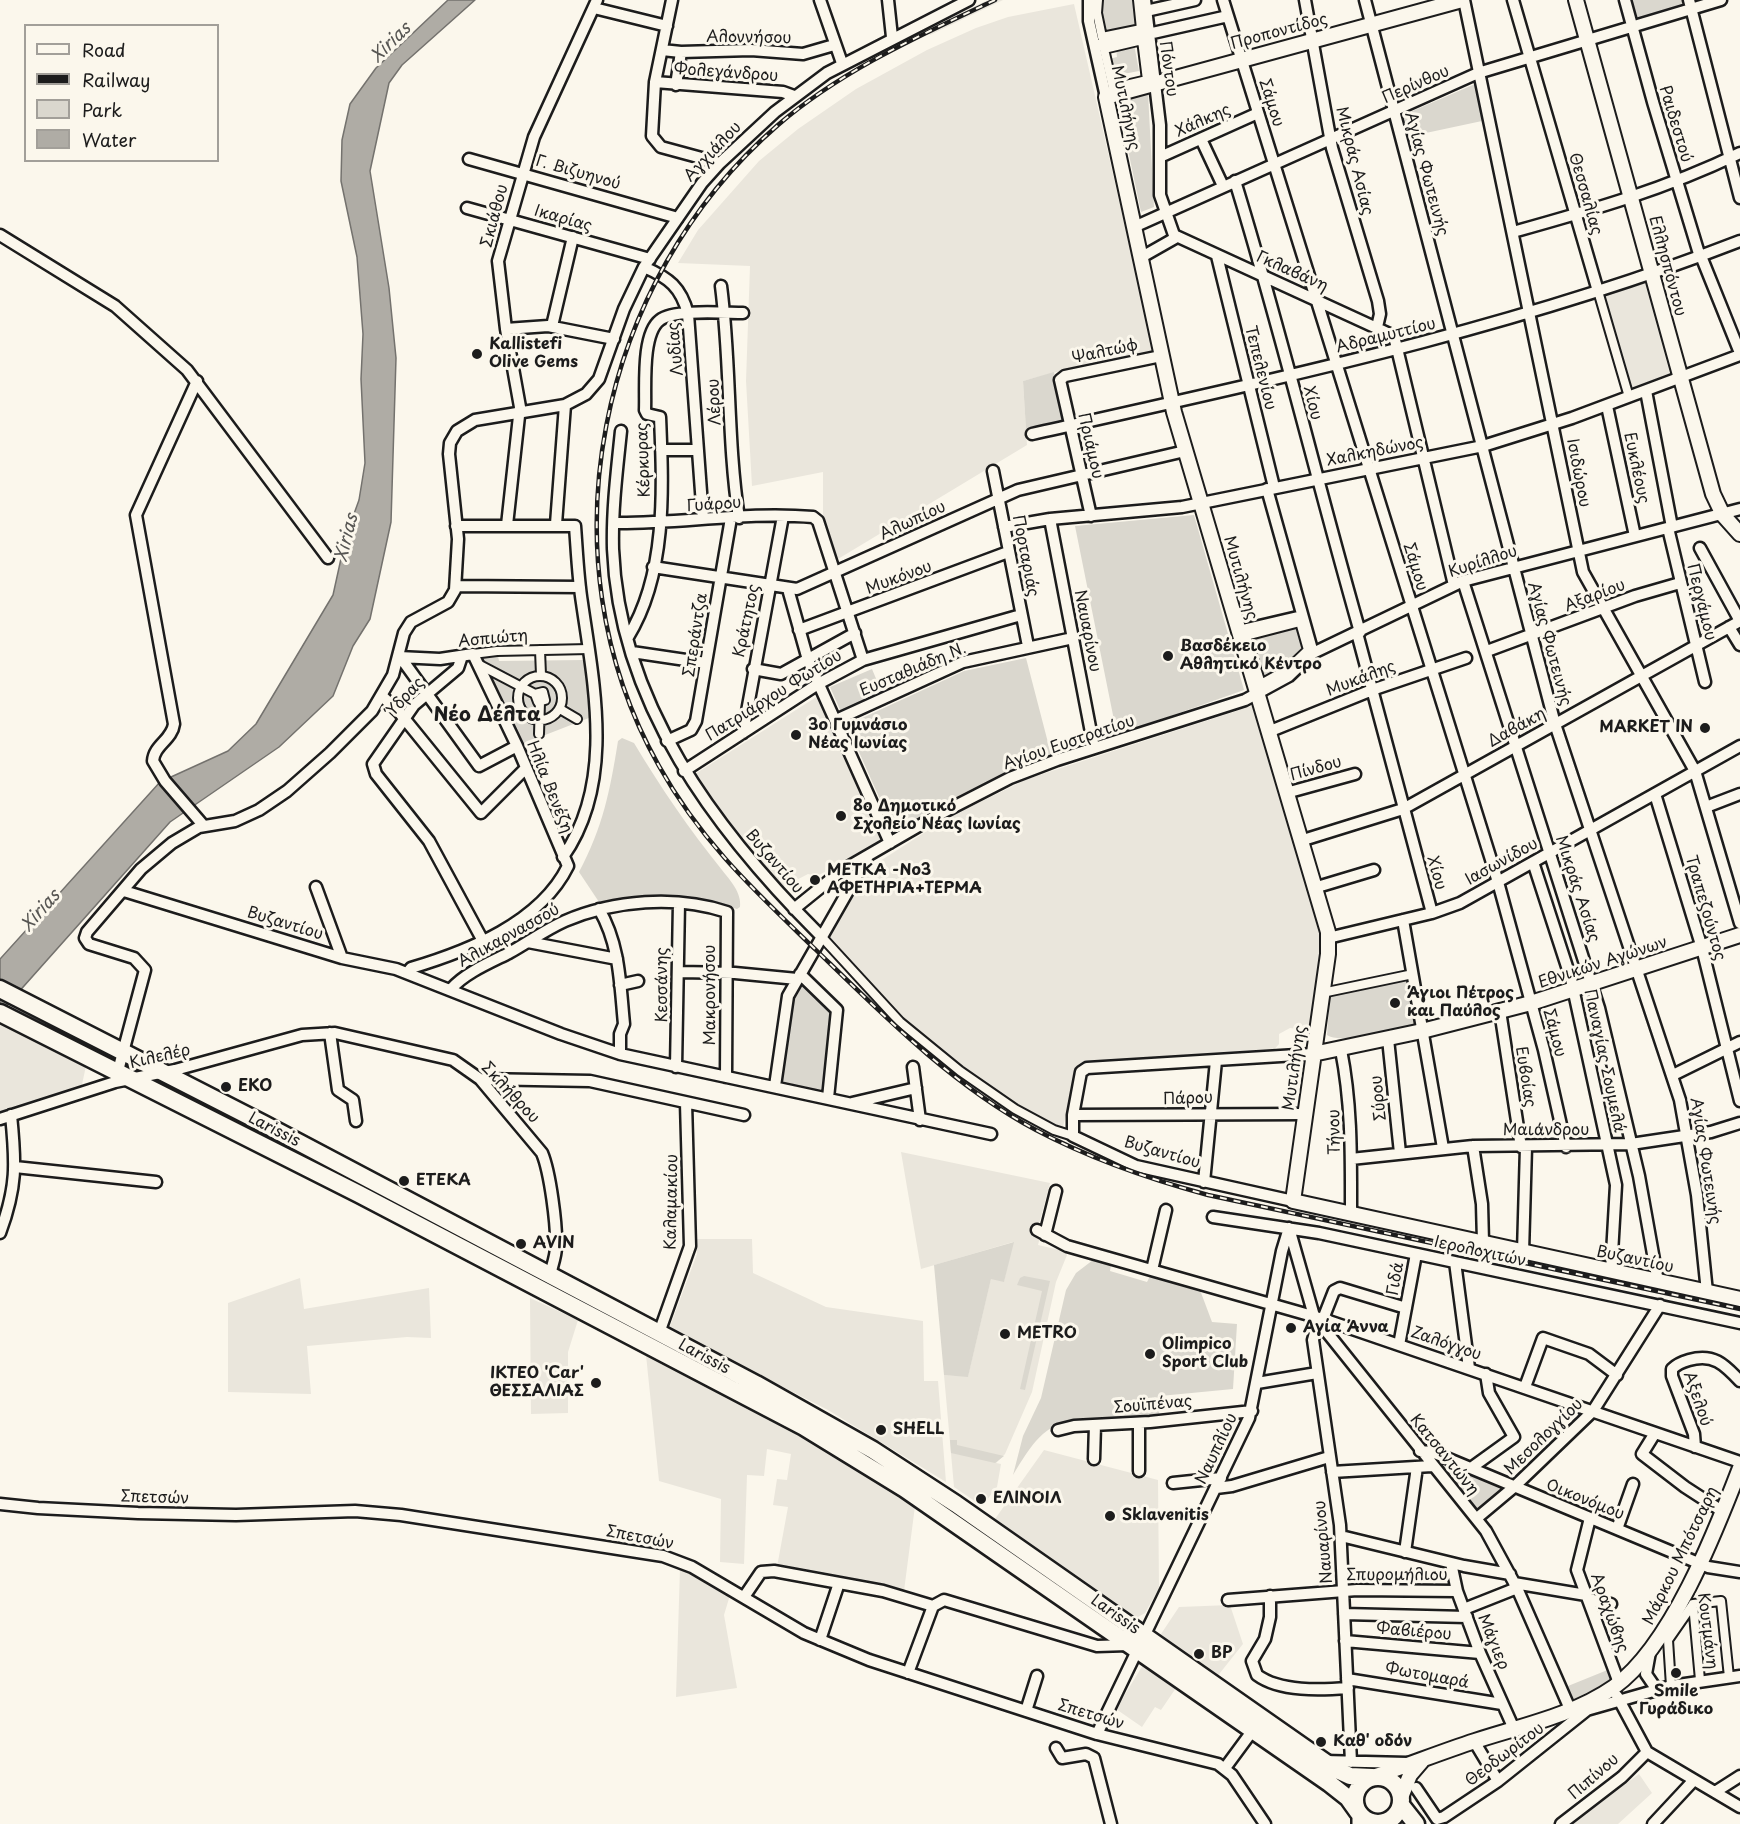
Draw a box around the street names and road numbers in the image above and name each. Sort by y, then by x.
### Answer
street label: Προποντίδος [1228,10,1330,54]
street label: Αλοννήσου [706,28,792,48]
street label: Πόντου [1155,40,1181,98]
street label: Φολεγάνδρου [673,60,779,86]
street label: Περίνθου [1380,62,1452,108]
street label: Μυτιλήνης [1107,64,1143,152]
street label: Σάμου [1254,77,1288,129]
street label: Ραιδεστού [1654,83,1696,165]
street label: Χάλκης [1172,100,1234,142]
street label: Μικράς Ασίας [1331,105,1377,217]
street label: Αγίας Φωτεινής [1400,110,1452,238]
street label: Αγχιάλου [680,118,746,186]
street label: Θεσσαλίας [1564,151,1606,237]
street label: Γ. Βιζυηνού [533,152,623,194]
street label: Σκιάθου [477,182,513,250]
street label: Ικαρίας [532,202,594,236]
street label: Ελλησπόντου [1644,214,1690,318]
street label: Γκλαβάνη [1253,248,1331,296]
street label: Αδραμυττίου [1334,314,1438,358]
street label: Λυδίας [664,321,688,377]
street label: Τεπελενίου [1240,324,1280,412]
street label: Ψαλτώφ [1070,336,1140,368]
street label: Λέρου [704,378,726,426]
street label: Χίου [1298,384,1326,422]
street label: Πριάμου [1073,411,1107,481]
street label: Κέρκυρας [633,422,655,498]
street label: Ευκλέους [1619,431,1653,505]
street label: Χαλκηδώνος [1325,433,1425,471]
street label: Ισιδώρου [1562,437,1594,509]
street label: Γυάρου [686,494,742,516]
street label: Αλωπίου [877,497,949,545]
street label: Πορταριάς [1008,514,1042,598]
street label: Μυτιλήνης [1219,534,1261,622]
street label: Σάμου [1399,541,1431,593]
street label: Κυρίλλου [1446,542,1520,582]
street label: Μυκόνου [863,557,935,599]
street label: Περγάμου [1682,561,1720,643]
street label: Αξαρίου [1562,576,1628,616]
street label: Αγίας Φωτεινής [1523,580,1575,708]
street label: Κράτητος [730,583,764,659]
street label: Ναυαρίνου [1070,588,1104,674]
street label: Σπεράντζα [680,592,712,678]
street label: Ασπιώτη [457,626,529,652]
street label: Ευσταθιάδη Ν. [857,639,969,701]
street label: Πατριάρχου Φωτίου [702,646,846,746]
street label: Μυκάλης [1324,657,1398,701]
street label: Ύδρας [383,674,429,720]
street label: Δαβάκη [1485,704,1549,752]
street label: Αγίου Ευστρατίου [1001,711,1137,775]
street label: Ηλία Βενέζη [522,738,576,836]
street label: Πίνδου [1288,752,1344,786]
street label: Βυζαντίου [741,826,807,898]
street label: Μικράς Ασίας [1551,833,1603,945]
street label: Ιασωνίδου [1462,834,1542,890]
street label: Τραπεζούντος [1681,853,1729,963]
street label: Χίου [1422,854,1450,892]
street label: Αλικαρνασσού [455,900,563,972]
street label: Βυζαντίου [245,903,325,945]
street label: Εθνικών Αγώνων [1536,933,1670,993]
street label: Μακρονήσου [701,945,721,1045]
street label: Κεσσάνης [653,947,673,1023]
street label: Παναγίας Σουμελά [1579,988,1629,1134]
street label: Σάμου [1538,1007,1570,1059]
street label: Μυτιλήνης [1279,1024,1311,1112]
street label: Κιλελέρ [128,1041,192,1073]
street label: Ευβοίας [1511,1045,1539,1109]
street label: Σκλήθρου [477,1058,543,1128]
street label: Σύρου [1367,1074,1391,1122]
street label: Πάρου [1163,1089,1213,1109]
street label: Αγίας Φωτεινής [1686,1096,1724,1226]
street label: Larissis [245,1109,303,1151]
street label: Τήνου [1325,1109,1345,1155]
street label: Μαιάνδρου [1503,1121,1589,1141]
street label: Βυζαντίου [1122,1133,1202,1173]
street label: Καλαμακίου [662,1154,682,1250]
street label: Ιερολοχιτών [1432,1233,1528,1271]
street label: Βυζαντίου [1595,1242,1675,1278]
street label: Γιδά [1384,1261,1408,1297]
street label: Ζαλόγγου [1408,1323,1484,1365]
street label: Larissis [675,1335,733,1379]
street label: Αξελού [1679,1369,1715,1429]
street label: Σουϊπένας [1113,1392,1193,1418]
street label: Μεσολογγίου [1501,1395,1587,1479]
street label: Ναυπλίου [1192,1410,1242,1488]
street label: Κατσαντώνη [1405,1411,1483,1499]
street label: Οικονόμου [1543,1476,1627,1524]
street label: Μάρκου Μπότσαρη [1639,1484,1723,1628]
street label: Σπετσών [120,1487,190,1509]
street label: Ναυαρίνου [1311,1500,1337,1584]
street label: Σπετσών [605,1522,675,1554]
street label: Σπυρομήλιου [1346,1566,1448,1586]
street label: Αραχώβης [1586,1571,1632,1655]
street label: Larissis [1087,1591,1143,1639]
street label: Κουτμάνη [1693,1592,1721,1670]
street label: Μάγιερ [1473,1611,1513,1673]
street label: Φαβιέρου [1376,1619,1452,1645]
street label: Φωτομαρά [1384,1659,1470,1693]
street label: Σπετσών [1055,1696,1127,1734]
street label: Θεοδωρίτου [1462,1719,1548,1791]
street label: Πιπίνου [1565,1750,1623,1804]

